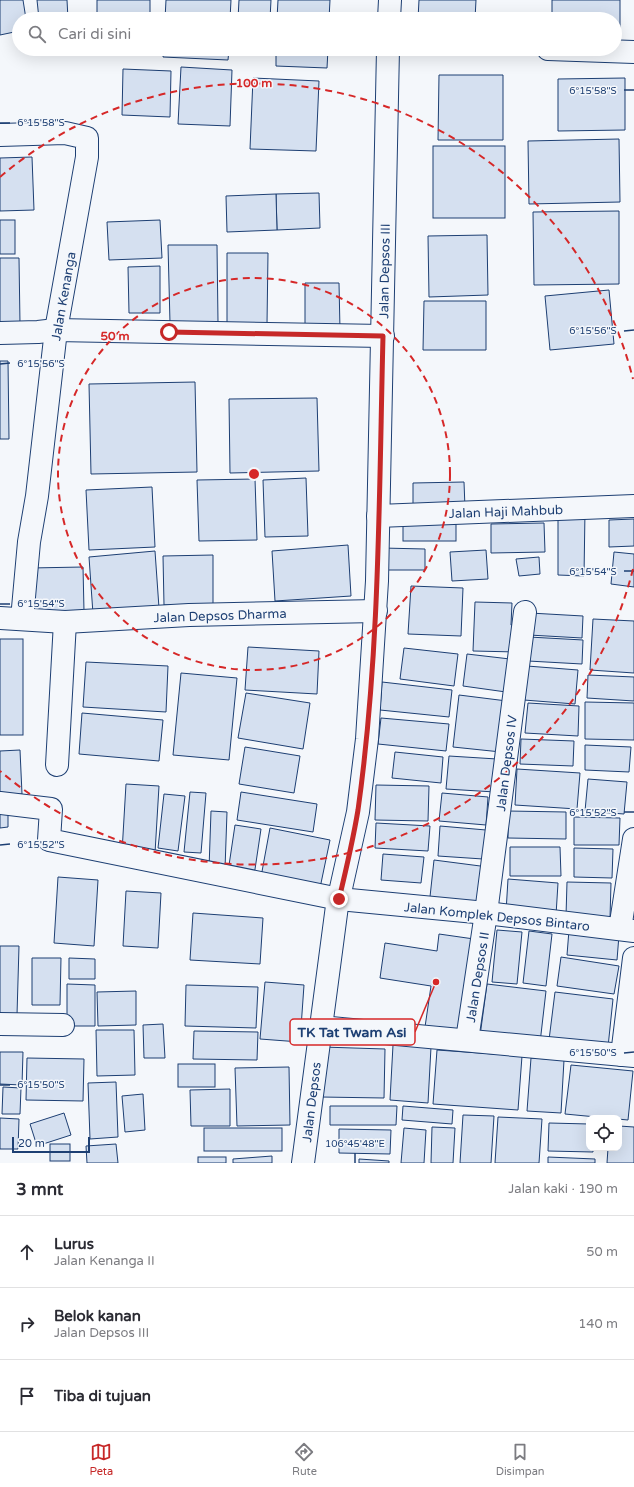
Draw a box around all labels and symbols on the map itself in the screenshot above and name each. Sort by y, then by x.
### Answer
text: 100 m [236,76,272,90]
text: 6°15'58"S [569,85,617,97]
text: 6°15'58"S [17,117,65,129]
street label: Jalan Depsos III [376,223,394,319]
street label: Jalan Kenanga [48,251,80,342]
route start [160,323,178,341]
text: 6°15'56"S [569,325,617,337]
text: 50 m [100,329,130,343]
text: 6°15'56"S [17,358,65,370]
centre of rings [247,467,261,481]
street label: Jalan Haji Mahbub [449,502,563,522]
text: 6°15'54"S [569,566,617,578]
text: 6°15'54"S [17,598,65,610]
street label: Jalan Depsos Dharma [153,606,287,626]
street label: Jalan Depsos IV [493,714,521,812]
text: 6°15'52"S [569,807,617,819]
text: 6°15'52"S [17,839,65,851]
route end [330,890,348,908]
street label: Jalan Komplek Depsos Bintaro [403,899,591,935]
street label: Jalan Depsos II [463,931,493,1024]
callout: TK Tat Twam Asi [290,1019,415,1045]
text: TK Tat Twam Asi [296,1024,407,1041]
text: 6°15'50"S [569,1047,617,1059]
street label: Jalan Depsos [299,1061,325,1143]
text: 6°15'50"S [17,1079,65,1091]
scale bar [12,1135,90,1154]
text: 106°45'48"E [325,1138,385,1150]

